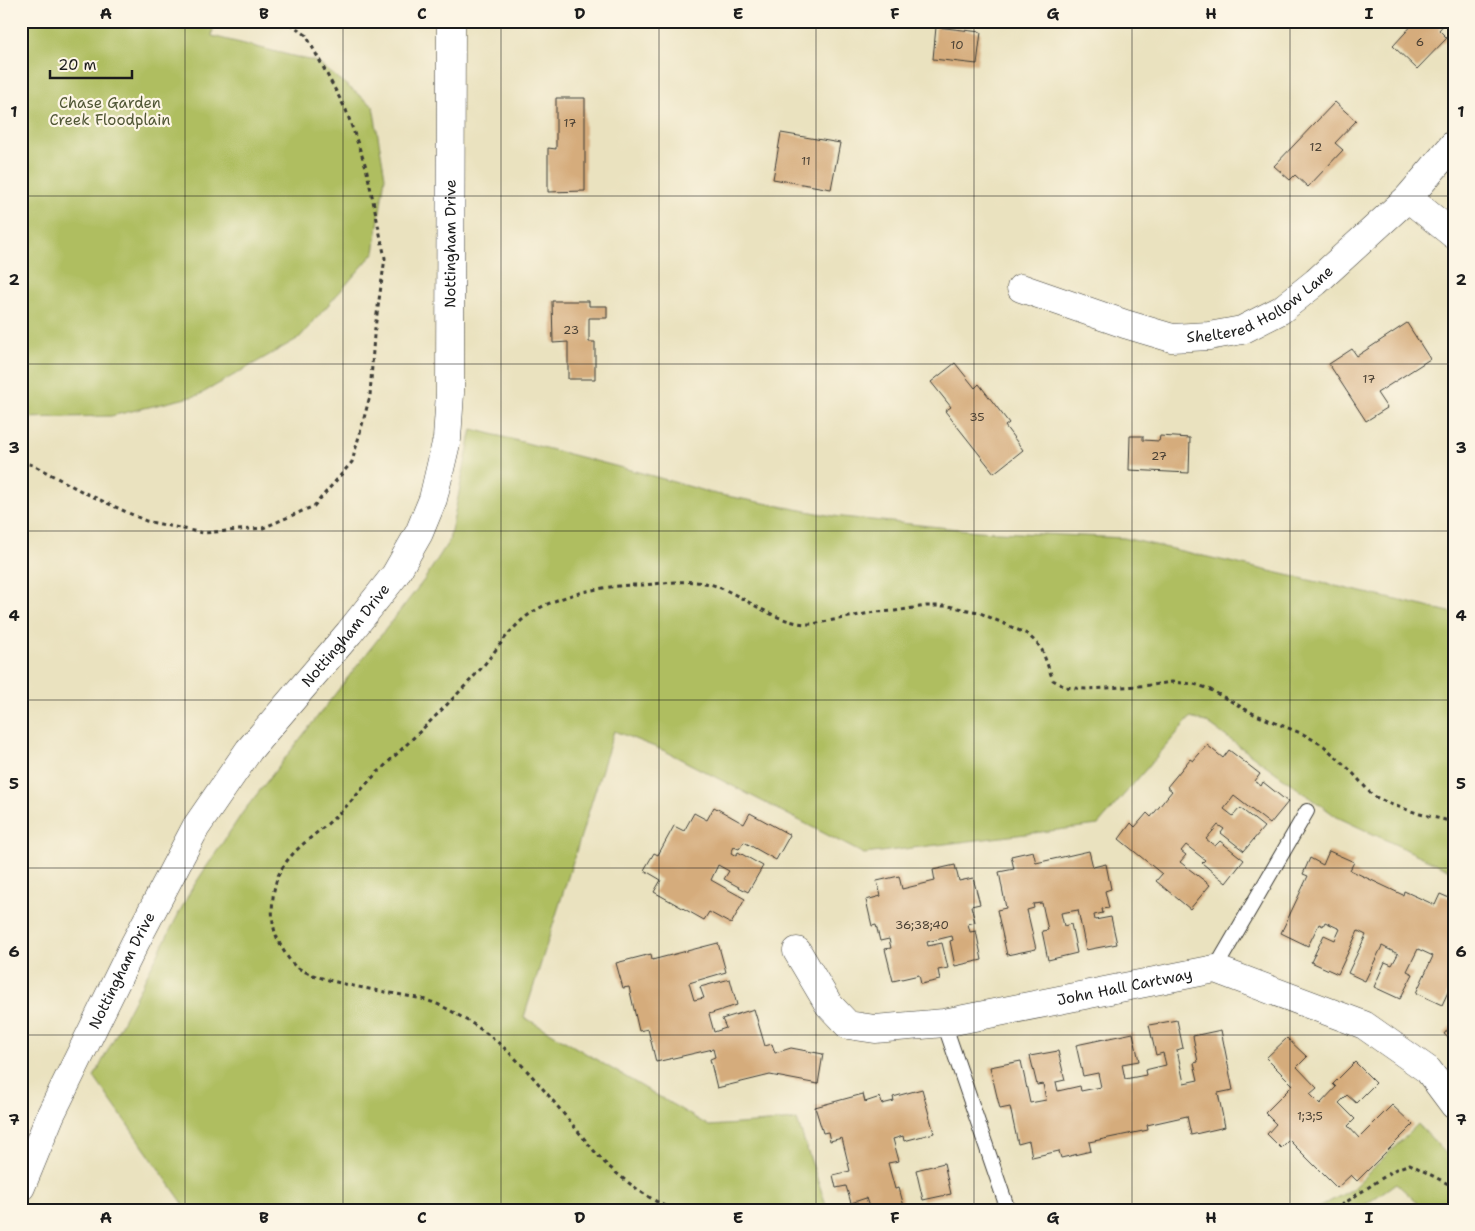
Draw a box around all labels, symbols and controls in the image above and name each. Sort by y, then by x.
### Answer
text: A [100,3,112,24]
text: B [259,3,269,24]
text: C [417,3,427,24]
text: D [574,3,586,24]
text: E [733,3,743,24]
text: F [890,3,900,24]
text: G [1047,3,1060,24]
text: H [1205,3,1217,24]
text: I [1365,3,1374,24]
house number: 6 [1416,34,1424,50]
house number: 10 [950,37,964,53]
scale bar [50,48,132,80]
text: 20 m [58,55,97,75]
park label: Chase Garden Creek Floodplain [50,93,170,130]
text: 1 [10,101,18,122]
text: 1 [1457,101,1465,122]
house number: 17 [564,115,576,131]
house number: 12 [1310,139,1322,155]
house number: 11 [801,153,811,169]
street label: Nottingham Drive [440,180,461,308]
street label: Sheltered Hollow Lane [1186,261,1337,347]
text: 2 [8,269,20,290]
text: 2 [1455,269,1467,290]
house number: 23 [563,322,579,338]
house number: 17 [1363,371,1375,387]
house number: 35 [969,409,985,425]
text: 3 [8,437,20,458]
text: 3 [1455,437,1467,458]
house number: 27 [1151,448,1167,464]
street label: Nottingham Drive [297,580,394,691]
text: 4 [8,605,20,626]
text: 4 [1455,605,1467,626]
text: 5 [9,773,19,794]
text: 5 [1456,773,1466,794]
street label: Nottingham Drive [84,908,160,1032]
house number: 36;38;40 [895,917,949,933]
text: 6 [8,941,20,962]
text: 6 [1455,941,1467,962]
street label: John Hall Cartway [1055,964,1194,1010]
house number: 1;3;5 [1297,1108,1323,1124]
text: 7 [8,1109,20,1130]
text: 7 [1455,1109,1467,1130]
text: A [100,1207,112,1228]
text: B [259,1207,269,1228]
text: C [417,1207,427,1228]
text: D [574,1207,586,1228]
text: E [733,1207,743,1228]
text: F [890,1207,900,1228]
text: G [1047,1207,1060,1228]
text: H [1205,1207,1217,1228]
text: I [1365,1207,1374,1228]

